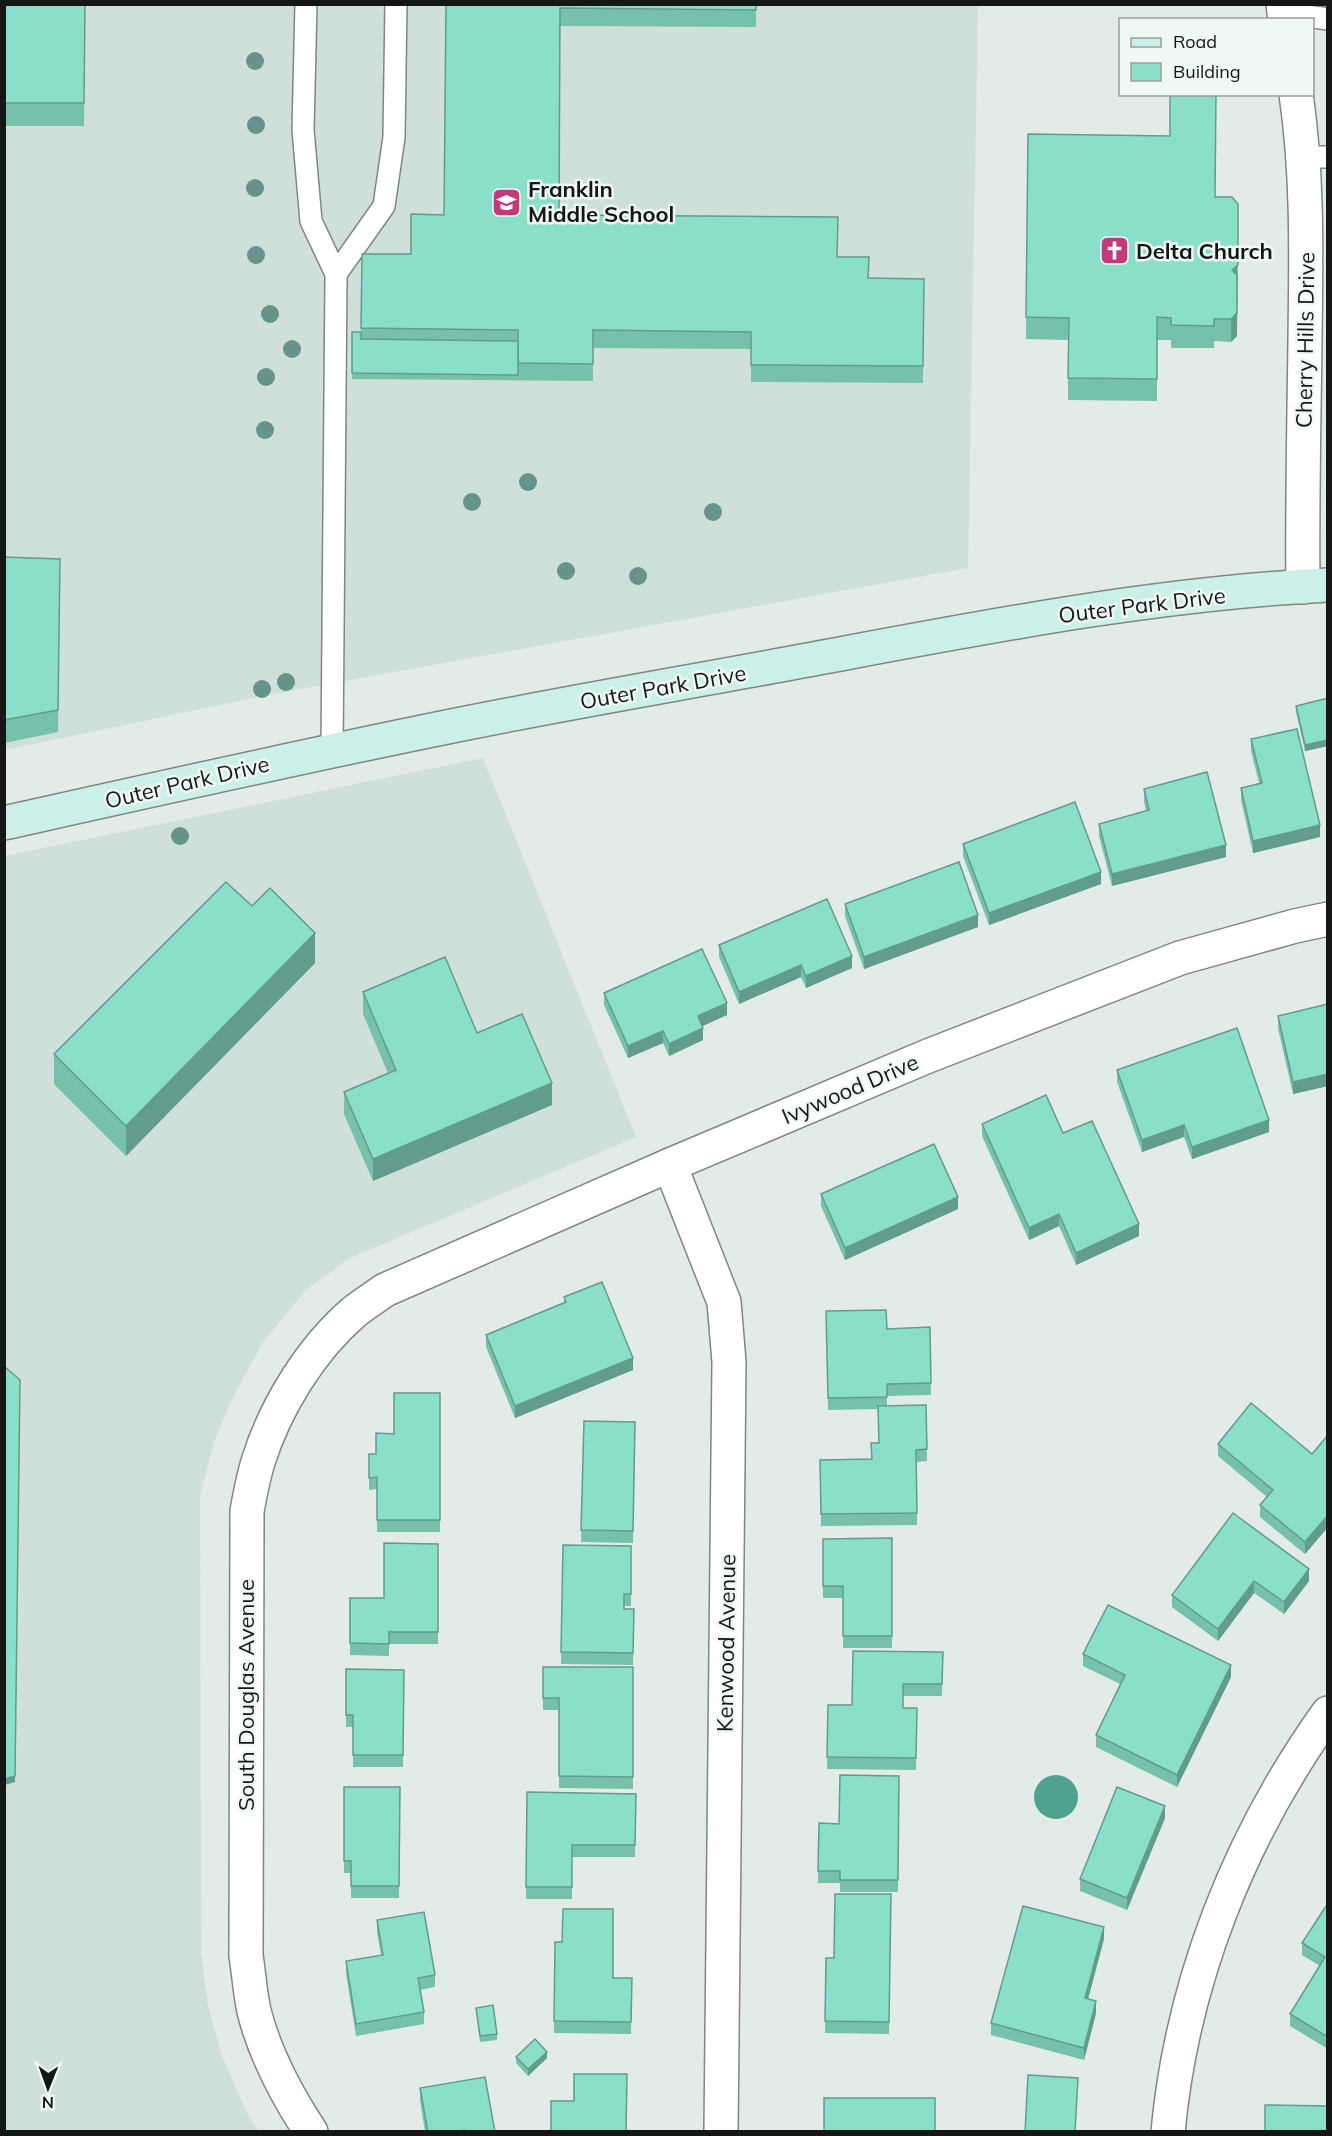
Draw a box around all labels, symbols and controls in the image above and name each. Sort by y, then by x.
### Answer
legend [1119,18,1314,96]
text: Road [1173,30,1217,53]
text: Building [1173,60,1241,83]
place label: Franklin Middle School [528,175,674,228]
school or university icon: Franklin Middle School [491,186,523,218]
church icon: Delta Church [1099,235,1131,267]
place label: Delta Church [1136,237,1273,265]
street label: Cherry Hills Drive [1289,252,1321,428]
street label: Outer Park Drive [1057,581,1227,629]
street label: Outer Park Drive [578,659,748,715]
street label: Outer Park Drive [102,749,272,815]
street label: Ivywood Drive [777,1048,923,1130]
street label: Kenwood Avenue [710,1554,742,1732]
street label: South Douglas Avenue [232,1579,260,1811]
north arrow [18,2058,78,2118]
text: N [42,2093,54,2113]

